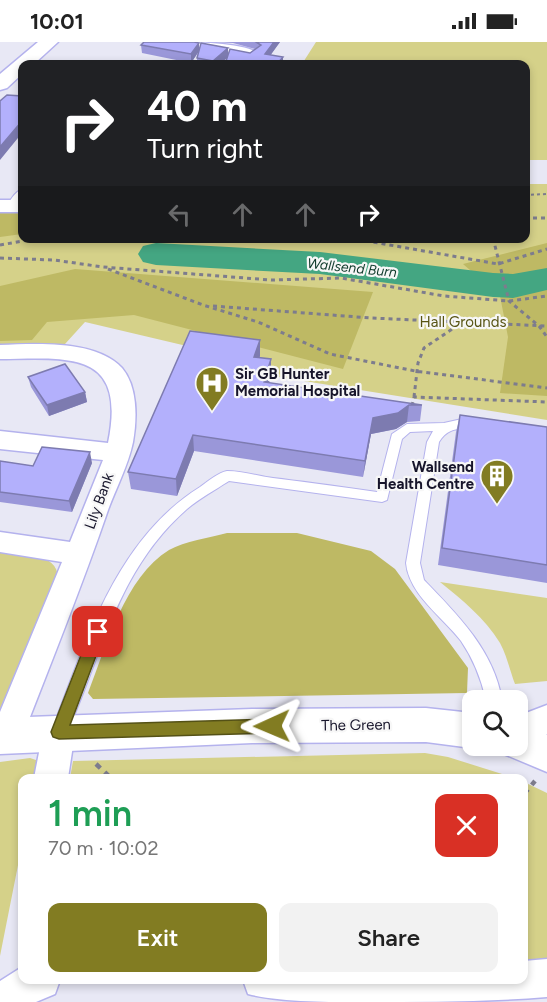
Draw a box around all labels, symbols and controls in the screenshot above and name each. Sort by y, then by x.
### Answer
text: 10:01 [30,8,84,35]
text: 40 m [147,81,247,132]
icon: right [48,84,126,162]
text: Turn right [147,132,263,165]
icon: left [163,198,196,231]
icon: ahead [226,198,259,231]
icon: ahead [289,198,322,231]
icon: right [352,198,385,231]
water label: Wallsend Burn [306,255,398,281]
park label: Hall Grounds [420,313,506,331]
hospital icon: Sir GB Hunter Memorial Hospital [194,365,230,412]
place label: Sir GB Hunter Memorial Hospital [235,365,360,400]
place label: Wallsend Health Centre [377,458,475,493]
building icon: Wallsend Health Centre [479,458,515,505]
street label: Lily Bank [81,470,118,532]
pin [72,606,123,657]
icon: arrive [81,615,114,648]
map controls [462,690,528,756]
button: search [462,690,528,756]
position arrow [240,694,304,758]
street label: The Green [321,715,391,735]
text: 1 min [48,792,132,835]
button: close [435,794,498,857]
text: 70 m · 10:02 [48,836,159,860]
button: Exit [48,903,267,972]
button: Share [279,903,498,972]

